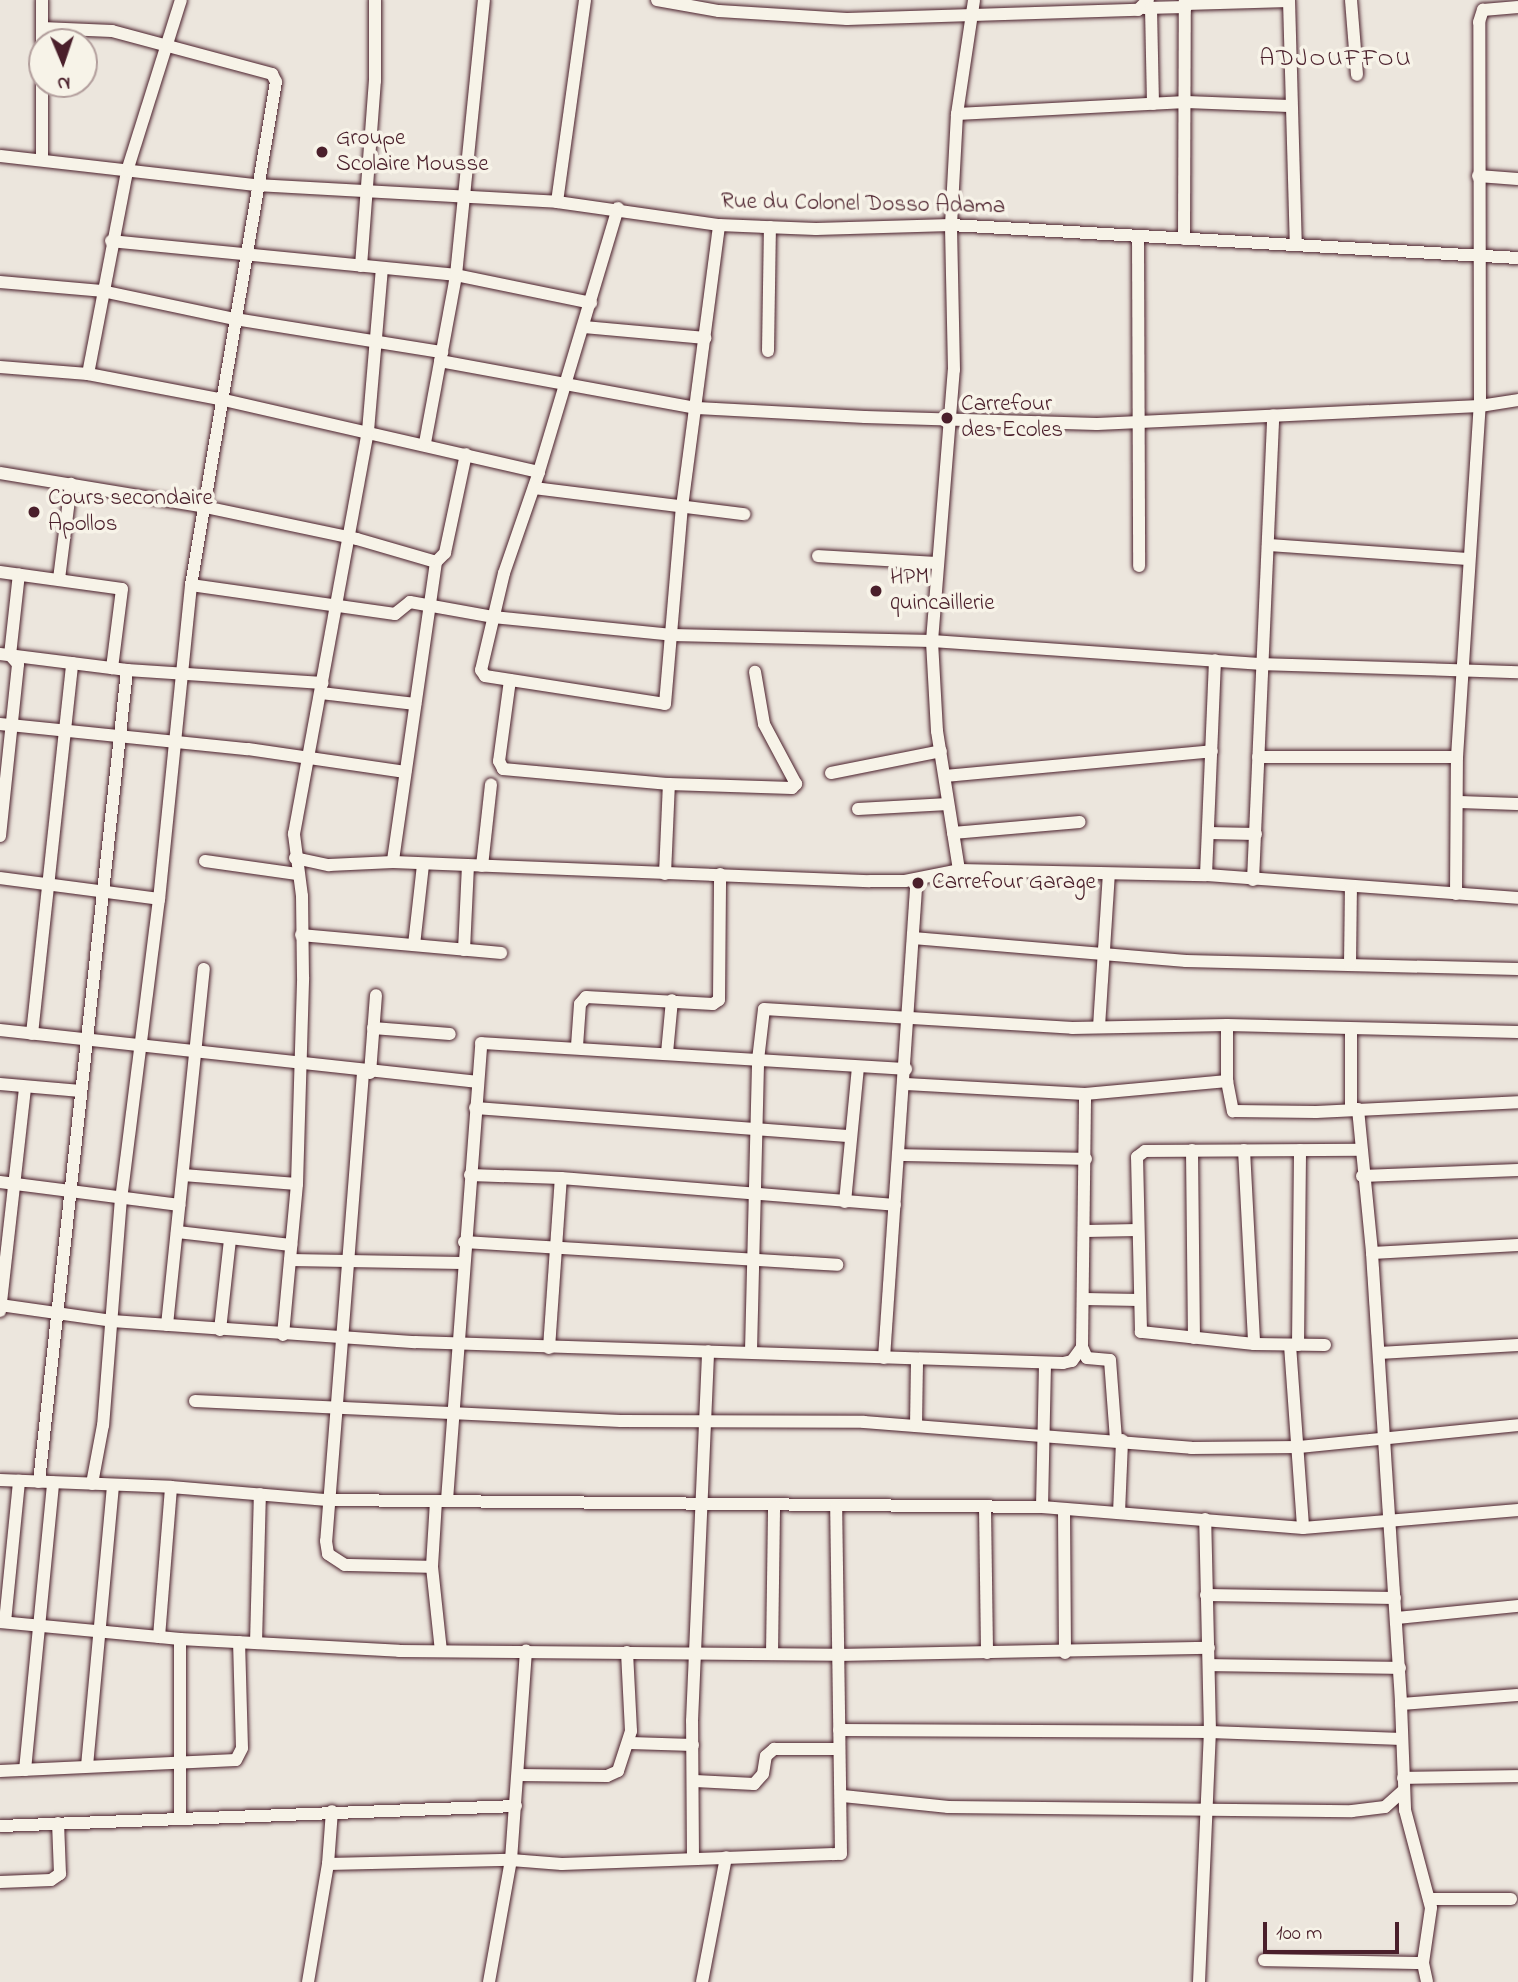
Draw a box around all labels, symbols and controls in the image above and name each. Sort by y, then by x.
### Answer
north arrow [28,28,98,98]
district label: ADJOUFFOU [1261,46,1411,74]
text: N [57,69,71,96]
place label: Groupe Scolaire Mousse [336,125,489,179]
marker: Groupe Scolaire Mousse [314,144,330,160]
street label: Rue du Colonel Dosso Adama [721,189,1005,221]
place label: Carrefour des Ecoles [961,391,1063,445]
marker: Carrefour des Ecoles [939,410,955,426]
place label: Cours secondaire Apollos [48,485,213,539]
marker: Cours secondaire Apollos [26,504,42,520]
place label: HPM quincaillerie [890,564,995,618]
marker: HPM quincaillerie [868,583,884,599]
place label: Carrefour Garage [932,869,1096,897]
marker: Carrefour Garage [910,875,926,891]
scale bar [1266,1909,1402,1953]
text: 100 m [1276,1919,1322,1949]

